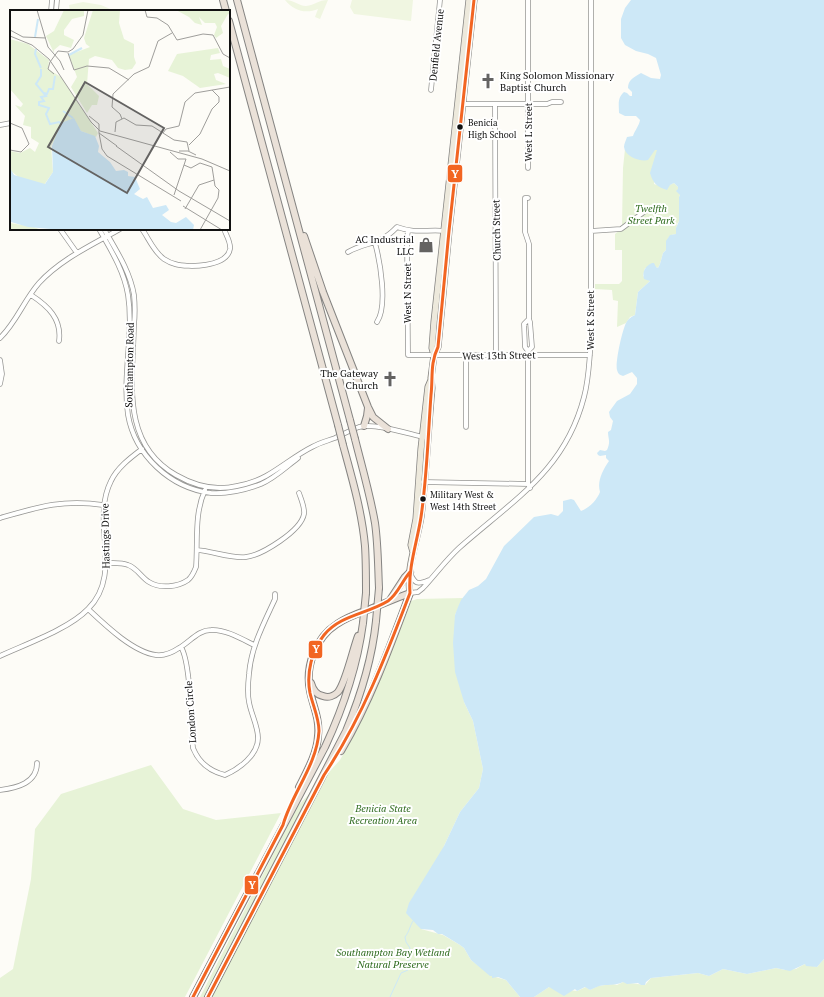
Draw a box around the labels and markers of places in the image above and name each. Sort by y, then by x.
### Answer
place label: King Solomon Missionary Baptist Church [500,69,615,94]
church icon: King Solomon Missionary Baptist Church [479,72,497,90]
place label: Benicia High School [468,117,517,141]
marker: Benicia High School [455,122,465,132]
place label: AC Industrial LLC [355,233,414,258]
shop icon: AC Industrial LLC [417,236,435,254]
place label: The Gateway Church [320,367,379,392]
church icon: The Gateway Church [381,370,399,388]
place label: Military West & West 14th Street [430,489,497,513]
marker: Military West & West 14th Street [418,494,428,504]

